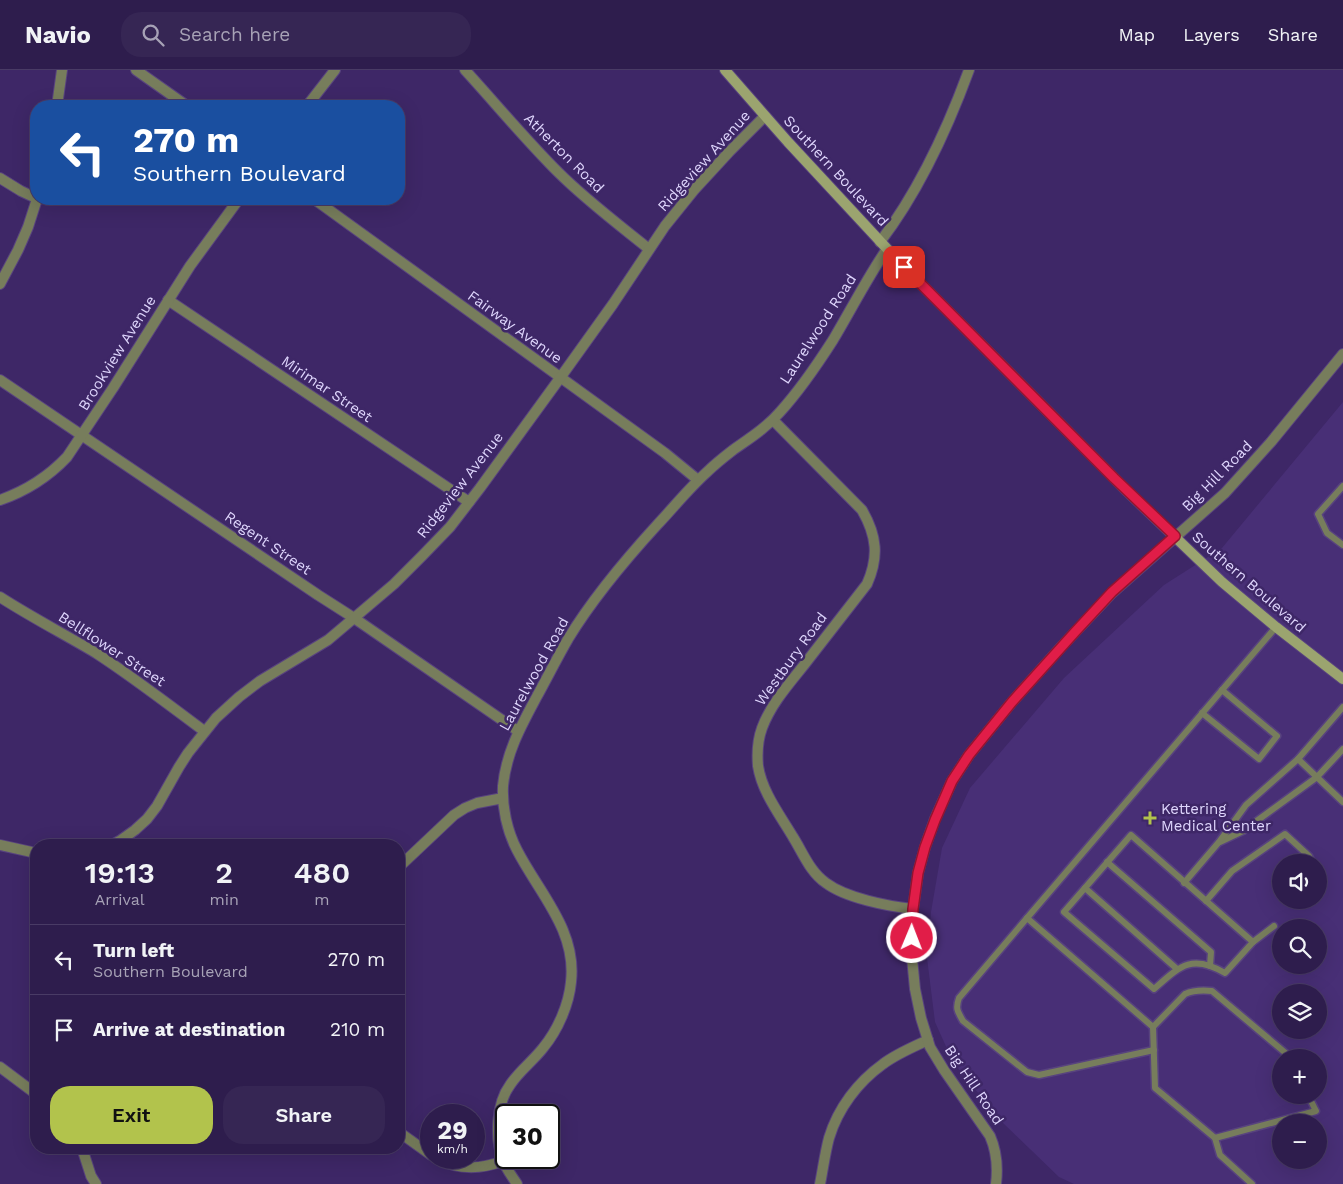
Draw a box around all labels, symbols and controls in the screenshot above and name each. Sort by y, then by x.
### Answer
search box [121,12,471,57]
text: Navio [25,21,91,49]
icon: search [139,21,167,49]
text: Search here [179,23,290,46]
text: Map [1118,24,1155,45]
text: Layers [1183,24,1240,45]
text: Share [1268,24,1318,45]
street label: Ridgeview Avenue [654,107,754,215]
street label: Atherton Road [520,109,608,197]
street label: Southern Boulevard [780,112,892,230]
text: 270 m [133,119,239,161]
icon: left [50,120,115,185]
text: Southern Boulevard [133,161,346,186]
pin [883,246,925,288]
icon: arrive [890,253,918,281]
street label: Laurelwood Road [776,271,860,387]
street label: Fairway Avenue [464,287,566,367]
street label: Brookview Avenue [74,292,160,414]
street label: Mirimar Street [278,352,376,426]
street label: Ridgeview Avenue [413,428,507,542]
street label: Big Hill Road [1178,437,1256,515]
street label: Regent Street [221,507,315,579]
street label: Southern Boulevard [1188,528,1310,636]
street label: Bellflower Street [55,608,169,691]
street label: Westbury Road [751,609,831,709]
street label: Laurelwood Road [495,614,573,734]
place label: Kettering Medical Center [1161,800,1271,835]
marker: Kettering Medical Center [1143,811,1157,825]
map controls [1272,854,1327,1169]
button: sound [1272,854,1327,909]
text: 19:13 [85,855,155,890]
text: 2 [215,855,233,890]
text: 480 [294,855,350,890]
text: Arrival [95,890,145,909]
text: min [209,890,239,909]
text: m [314,890,330,909]
position arrow [885,911,937,963]
button: search [1272,919,1327,974]
text: Turn left [93,939,174,962]
icon: left [50,946,78,974]
text: 270 m [328,948,385,971]
text: Southern Boulevard [93,962,248,981]
button: layers [1272,984,1327,1039]
icon: arrive [50,1016,78,1044]
text: Arrive at destination [93,1018,285,1041]
text: 210 m [330,1018,385,1041]
street label: Big Hill Road [941,1042,1007,1128]
button: + [1272,1049,1327,1104]
button: Exit [50,1086,213,1144]
button: Share [223,1086,385,1144]
speed limit sign: 30 [495,1104,560,1169]
button: − [1272,1114,1327,1169]
text: 29 [437,1116,468,1145]
text: km/h [437,1142,468,1156]

